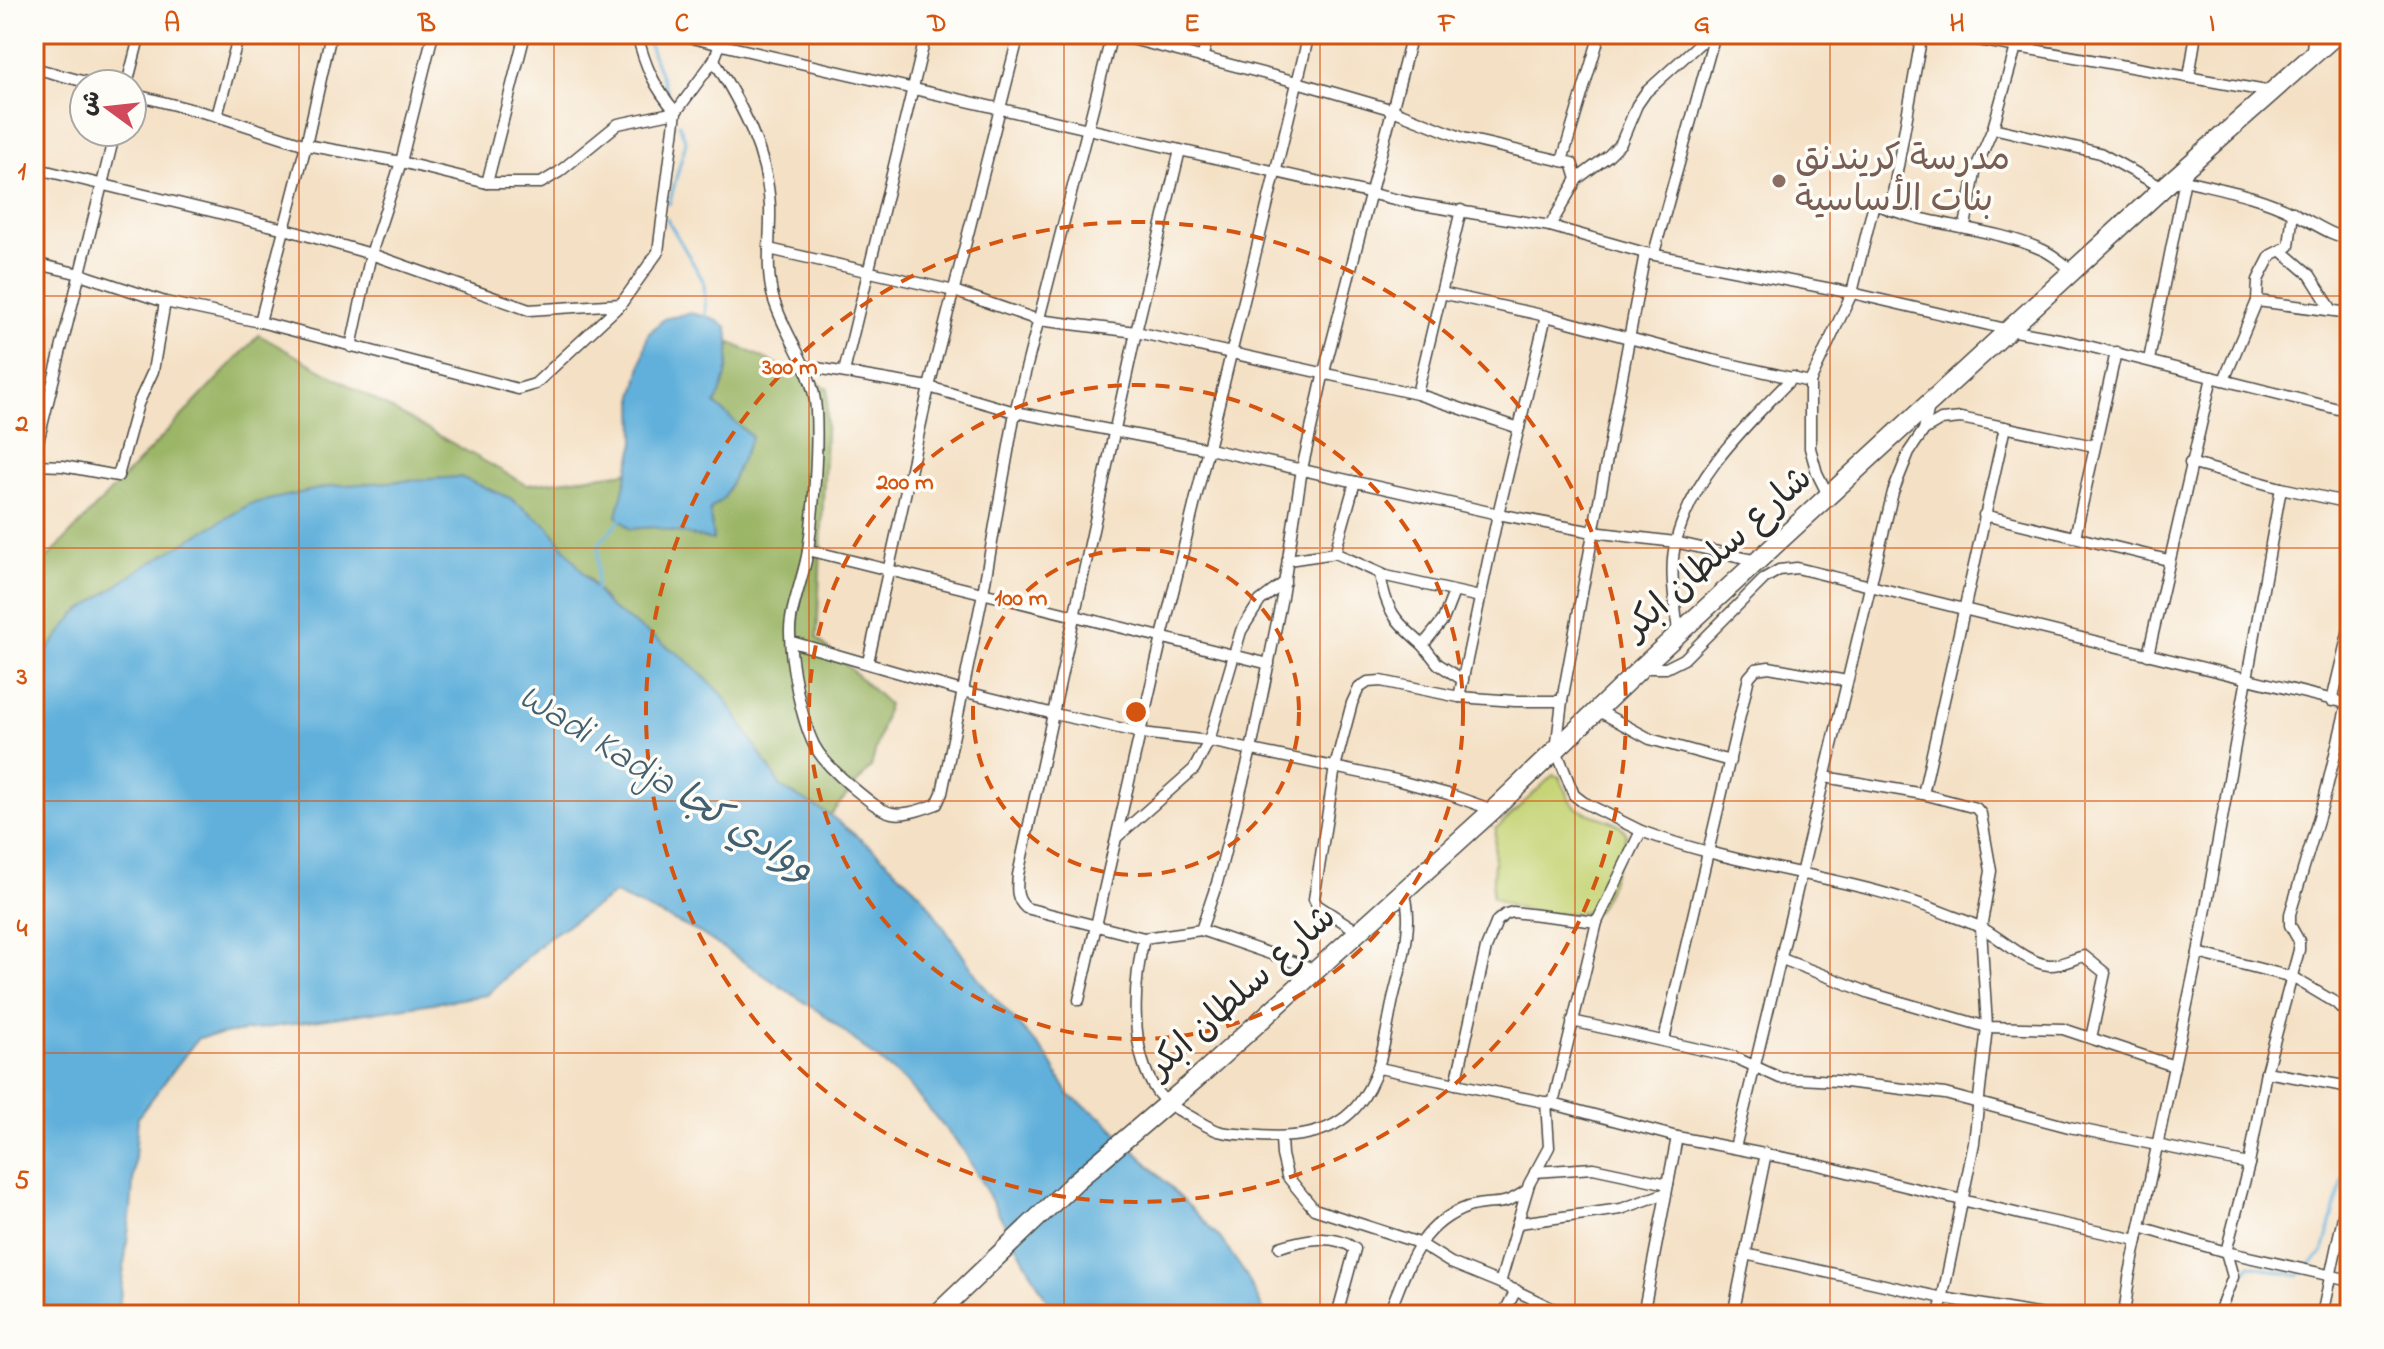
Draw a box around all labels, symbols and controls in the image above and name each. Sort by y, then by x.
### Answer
text: A [164,6,180,44]
text: B [417,6,436,44]
text: C [675,6,689,44]
text: D [926,6,947,44]
text: E [1184,6,1200,44]
text: F [1437,6,1456,44]
text: G [1694,6,1710,44]
text: H [1949,6,1965,44]
text: I [2209,6,2215,44]
north arrow [68,68,148,148]
text: ش [73,88,110,119]
place label: مدرسة كريندنق بنات الأساسية [1795,134,2010,228]
text: 1 [18,154,27,192]
marker: مدرسة كريندنق بنات الأساسية [1770,172,1788,190]
text: 300 m [761,351,818,386]
text: 2 [15,406,29,444]
street label: شارع سلطان ابكر [1610,454,1826,656]
text: 200 m [875,466,934,501]
text: 100 m [995,582,1048,617]
text: 3 [16,659,28,697]
water label: Wadi Kadja ووادي كجا [507,671,825,899]
centre of rings [1122,698,1150,726]
street label: شارع سلطان ابكر [1134,893,1350,1095]
text: 4 [17,911,28,949]
text: 5 [15,1163,30,1201]

